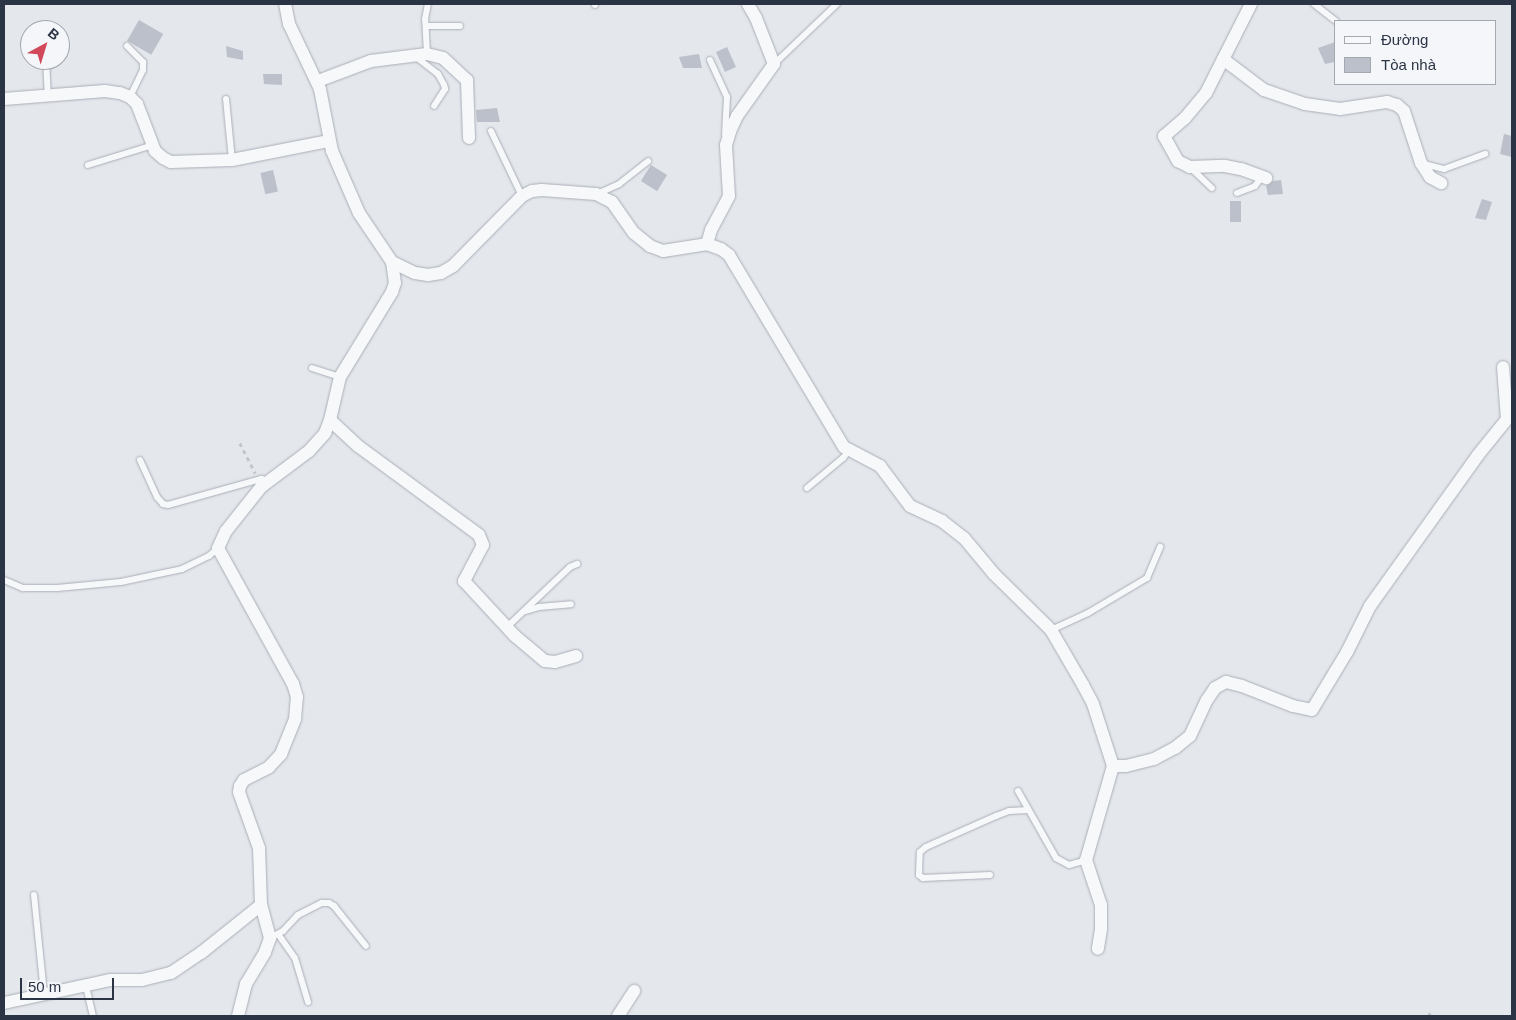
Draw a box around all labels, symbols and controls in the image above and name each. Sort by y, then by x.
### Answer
north arrow [20,20,70,70]
legend [1334,20,1496,85]
text: B [45,25,63,44]
text: Đường [1381,31,1428,48]
text: Tòa nhà [1381,56,1436,73]
scale bar [22,968,116,1000]
text: 50 m [28,978,61,995]

